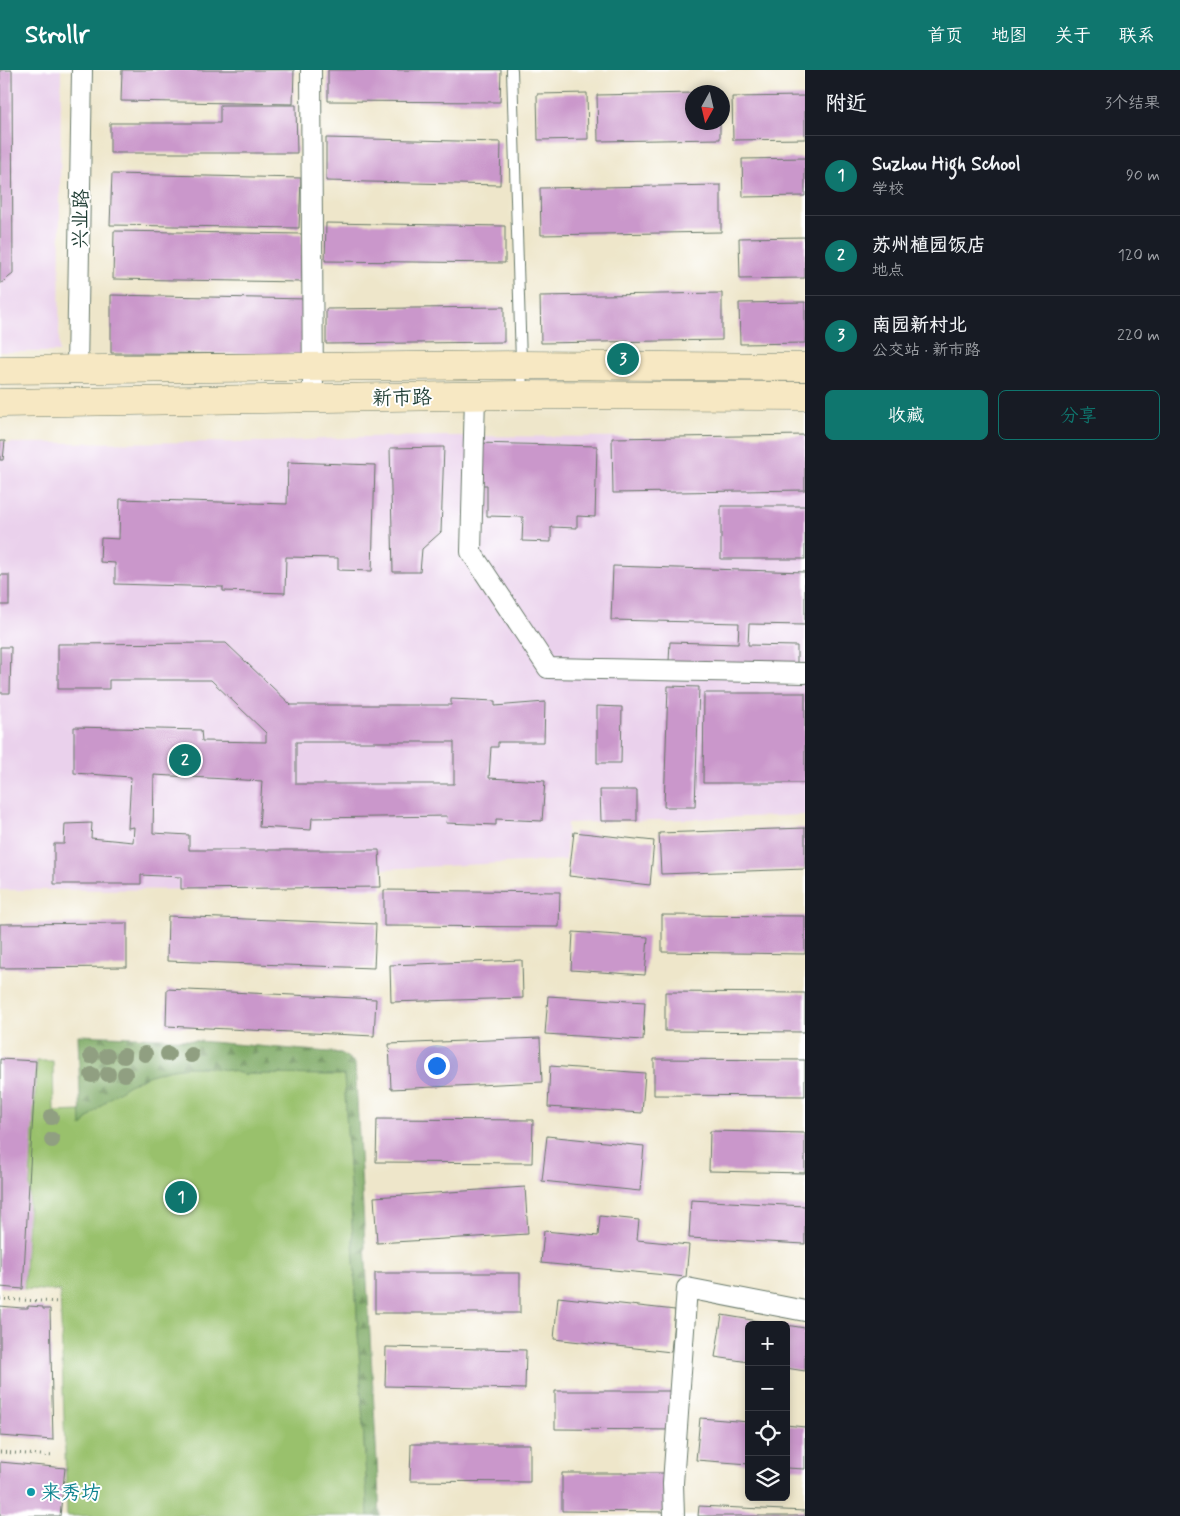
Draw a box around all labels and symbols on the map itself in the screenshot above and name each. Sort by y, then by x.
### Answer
north arrow [685,85,730,130]
street label: 兴业路 [67,188,96,249]
pin: 3 [607,340,639,378]
street label: 新市路 [372,384,433,413]
pin: 2 [169,741,201,779]
your location [424,1053,450,1079]
pin: 1 [165,1178,197,1216]
place label: 来秀坊 [41,1480,101,1507]
marker: 来秀坊 [25,1486,37,1498]

